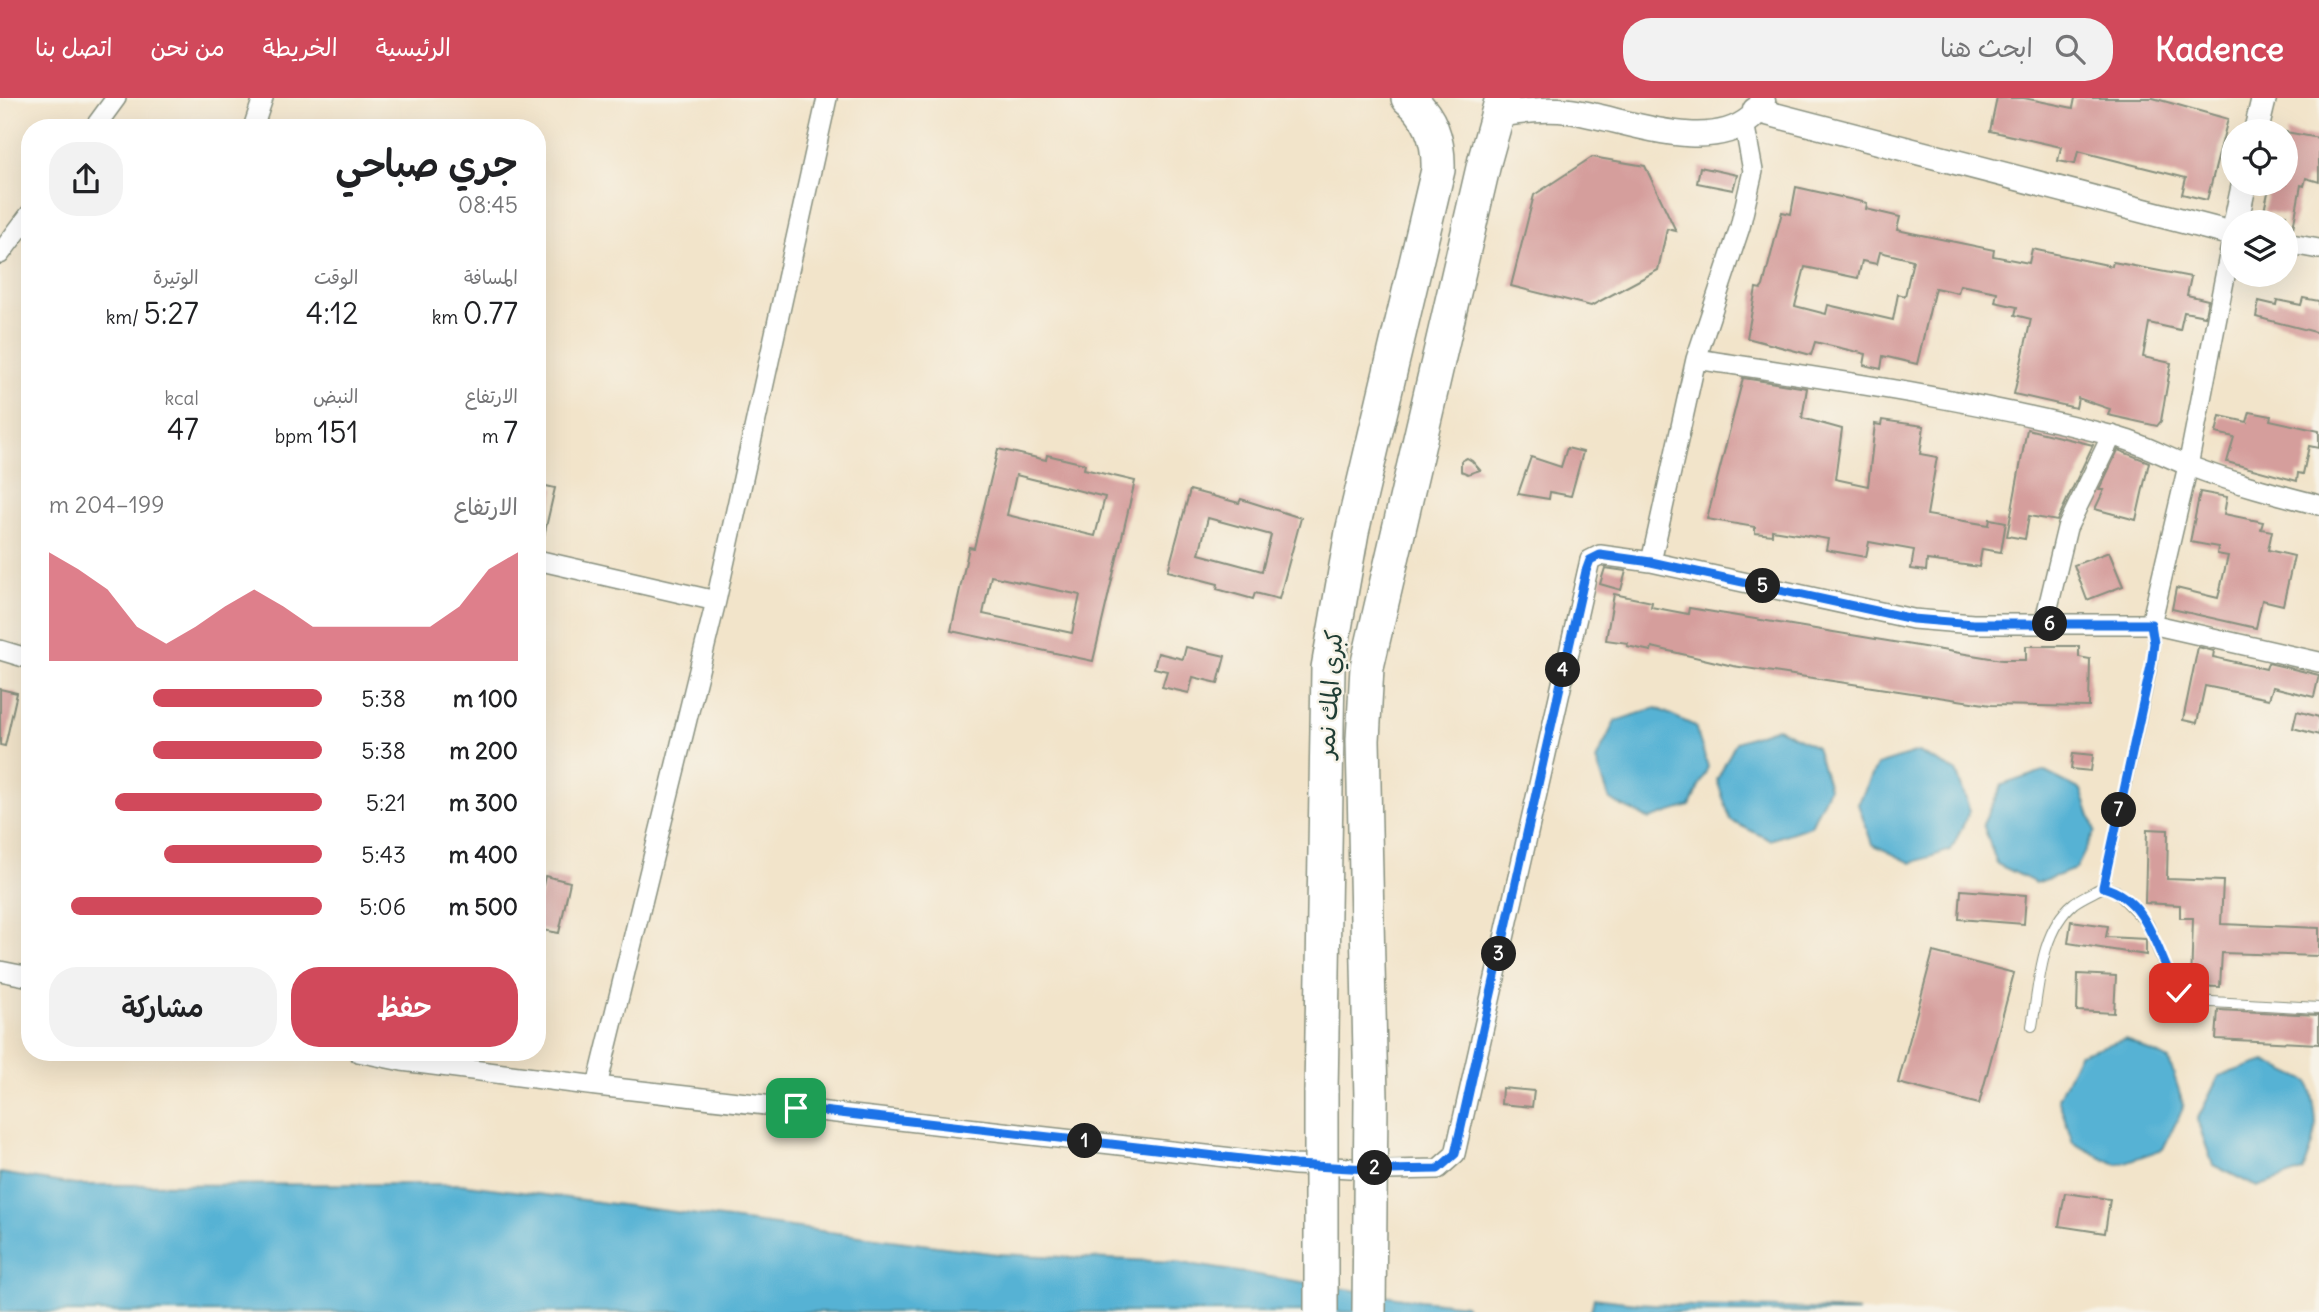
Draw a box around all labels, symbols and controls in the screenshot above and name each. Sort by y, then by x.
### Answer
search box [1623,18,2113,81]
text: Kadence [2155,28,2284,70]
icon: search [2051,30,2089,68]
text: ابحث هنا [1940,31,2033,64]
text: اتصل بنا [35,32,113,62]
text: من نحن [151,32,225,62]
text: الخريطة [263,32,338,62]
text: الرئيسية [376,32,451,62]
map controls [2221,119,2298,287]
button: locate [2221,119,2298,196]
text: جري صباحي [335,140,518,187]
button: share [49,142,123,216]
text: 08:45 [458,190,518,219]
button: layers [2221,210,2298,287]
text: الوتيرة [153,265,199,289]
text: الوقت [314,265,358,289]
text: المسافة [464,265,518,289]
text: 5:27 [144,294,199,332]
text: 4:12 [306,294,358,332]
text: 0.77 [463,294,518,332]
text: /km [106,305,144,329]
text: km [432,305,463,329]
text: النبض [313,384,358,408]
text: الارتفاع [465,384,518,408]
text: kcal [164,386,199,410]
text: 47 [167,410,199,448]
text: 151 [317,413,358,451]
text: 7 [503,413,518,451]
text: bpm [275,424,317,448]
text: m [482,424,503,448]
text: 199–204 m [49,490,164,519]
text: الارتفاع [454,492,518,521]
pin: 5 [1746,568,1780,603]
text: 5 [1757,573,1768,597]
pin: 6 [2032,606,2068,642]
text: 6 [2044,611,2055,635]
street label: كبري المك نمر [1309,629,1351,762]
pin: 4 [1546,652,1580,688]
text: 4 [1557,657,1568,681]
text: 5:38 [361,684,406,713]
text: 100 m [453,684,518,713]
text: 5:38 [361,736,406,765]
text: 200 m [449,736,518,765]
text: 5:21 [366,788,406,817]
text: 300 m [449,788,518,817]
pin: 7 [2102,792,2136,828]
text: 7 [2114,797,2123,821]
text: 5:43 [361,840,406,869]
text: 400 m [449,840,518,869]
text: 5:06 [359,892,406,921]
text: 500 m [449,892,518,921]
pin: 3 [1482,936,1516,972]
text: 3 [1493,941,1504,965]
pin [2149,963,2209,1023]
button: مشاركة [49,967,277,1047]
button: حفظ [291,967,518,1047]
icon: check [2160,974,2198,1012]
pin [766,1078,826,1138]
icon: arrive [777,1089,815,1127]
pin: 1 [1068,1124,1102,1158]
text: 1 [1081,1128,1088,1152]
pin: 2 [1358,1150,1392,1186]
text: 2 [1369,1155,1380,1179]

